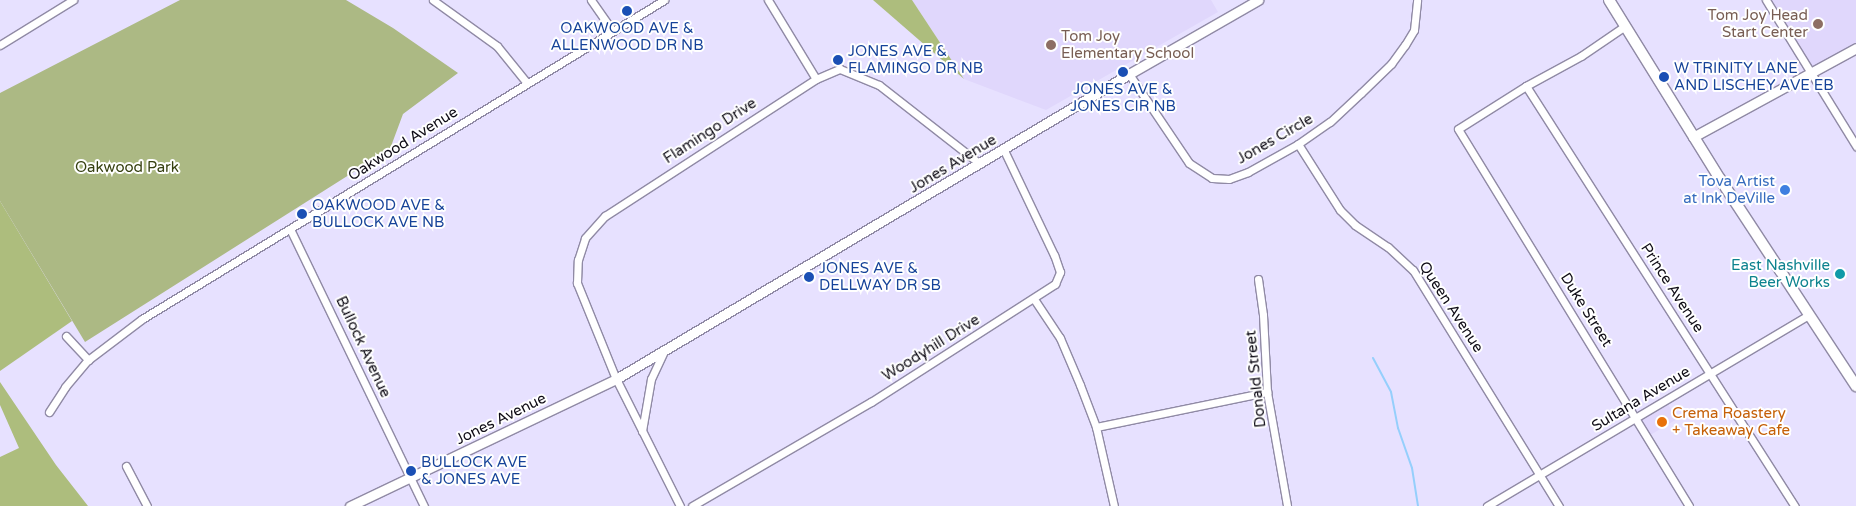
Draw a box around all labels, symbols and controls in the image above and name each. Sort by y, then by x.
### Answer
marker: OAKWOOD AVE & ALLENWOOD DR NB [621,5,633,17]
place label: Tom Joy Head Start Center [1708,6,1808,41]
marker: Tom Joy Head Start Center [1812,18,1824,30]
place label: OAKWOOD AVE & ALLENWOOD DR NB [550,19,704,54]
place label: Tom Joy Elementary School [1061,27,1194,62]
marker: Tom Joy Elementary School [1045,39,1057,51]
place label: JONES AVE & FLAMINGO DR NB [848,42,983,77]
marker: JONES AVE & FLAMINGO DR NB [832,54,844,66]
place label: W TRINITY LANE AND LISCHEY AVE EB [1674,59,1834,94]
marker: JONES AVE & JONES CIR NB [1117,66,1129,78]
marker: W TRINITY LANE AND LISCHEY AVE EB [1658,71,1670,83]
place label: JONES AVE & JONES CIR NB [1070,80,1176,115]
street label: Flamingo Drive [660,94,760,168]
street label: Oakwood Avenue [345,103,461,185]
street label: Jones Circle [1234,110,1316,168]
street label: Jones Avenue [906,131,1000,197]
park label: Oakwood Park [75,159,179,177]
place label: Tova Artist at Ink DeVille [1683,172,1775,207]
marker: Tova Artist at Ink DeVille [1779,184,1791,196]
place label: OAKWOOD AVE & BULLOCK AVE NB [312,196,445,231]
marker: OAKWOOD AVE & BULLOCK AVE NB [296,208,308,220]
street label: Prince Avenue [1637,240,1707,336]
place label: East Nashville Beer Works [1731,256,1830,291]
street label: Queen Avenue [1415,258,1487,356]
place label: JONES AVE & DELLWAY DR SB [819,259,941,294]
marker: East Nashville Beer Works [1834,268,1846,280]
street label: Duke Street [1556,270,1616,350]
marker: JONES AVE & DELLWAY DR SB [803,271,815,283]
street label: Bullock Avenue [332,293,394,401]
street label: Woodyhill Drive [879,311,983,385]
street label: Donald Street [1242,330,1270,428]
street label: Sultana Avenue [1589,363,1693,435]
street label: Jones Avenue [453,389,549,449]
place label: Crema Roastery + Takeaway Cafe [1672,404,1790,439]
marker: Crema Roastery + Takeaway Cafe [1656,416,1668,428]
place label: BULLOCK AVE & JONES AVE [421,453,527,488]
marker: BULLOCK AVE & JONES AVE [405,465,417,477]

